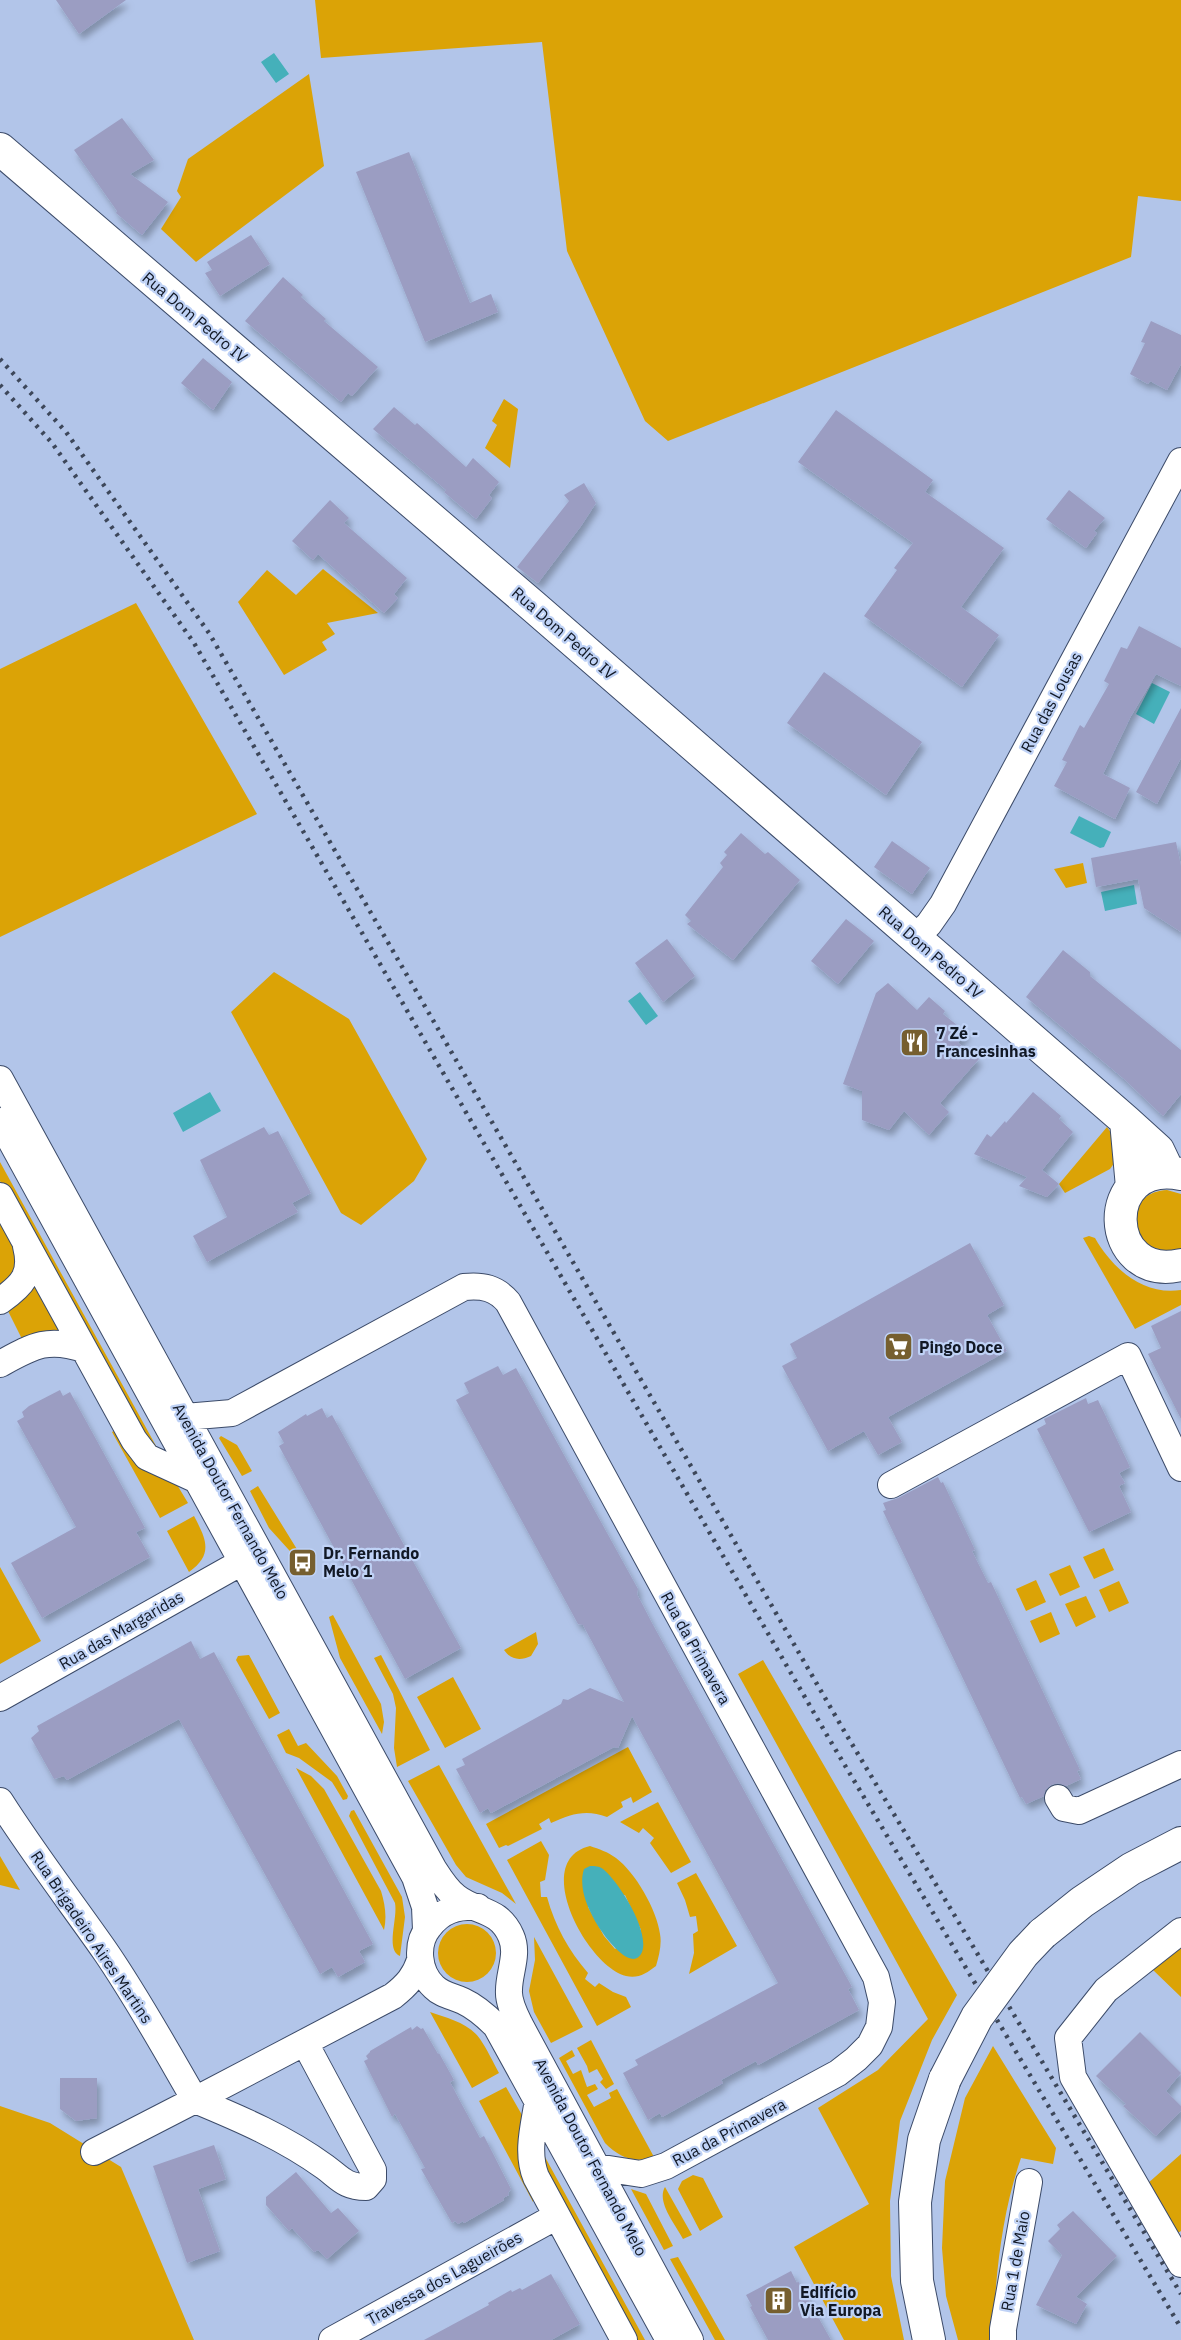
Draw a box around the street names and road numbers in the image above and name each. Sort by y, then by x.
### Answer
street label: Rua Dom Pedro IV [138,267,252,367]
street label: Rua Dom Pedro IV [508,582,620,684]
street label: Rua das Lousas [1016,648,1086,756]
street label: Rua Dom Pedro IV [875,901,987,1003]
street label: Avenida Doutor Fernando Melo [169,1399,293,1603]
street label: Rua das Margaridas [55,1586,187,1674]
street label: Rua da Primavera [657,1588,735,1708]
street label: Rua Brigadeiro Aires Martins [27,1847,157,2027]
street label: Avenida Doutor Fernando Melo [530,2055,652,2259]
street label: Rua da Primavera [669,2093,790,2170]
street label: Rua 1 de Maio [996,2209,1034,2313]
street label: Travessa dos Lagueirões [363,2227,525,2329]

